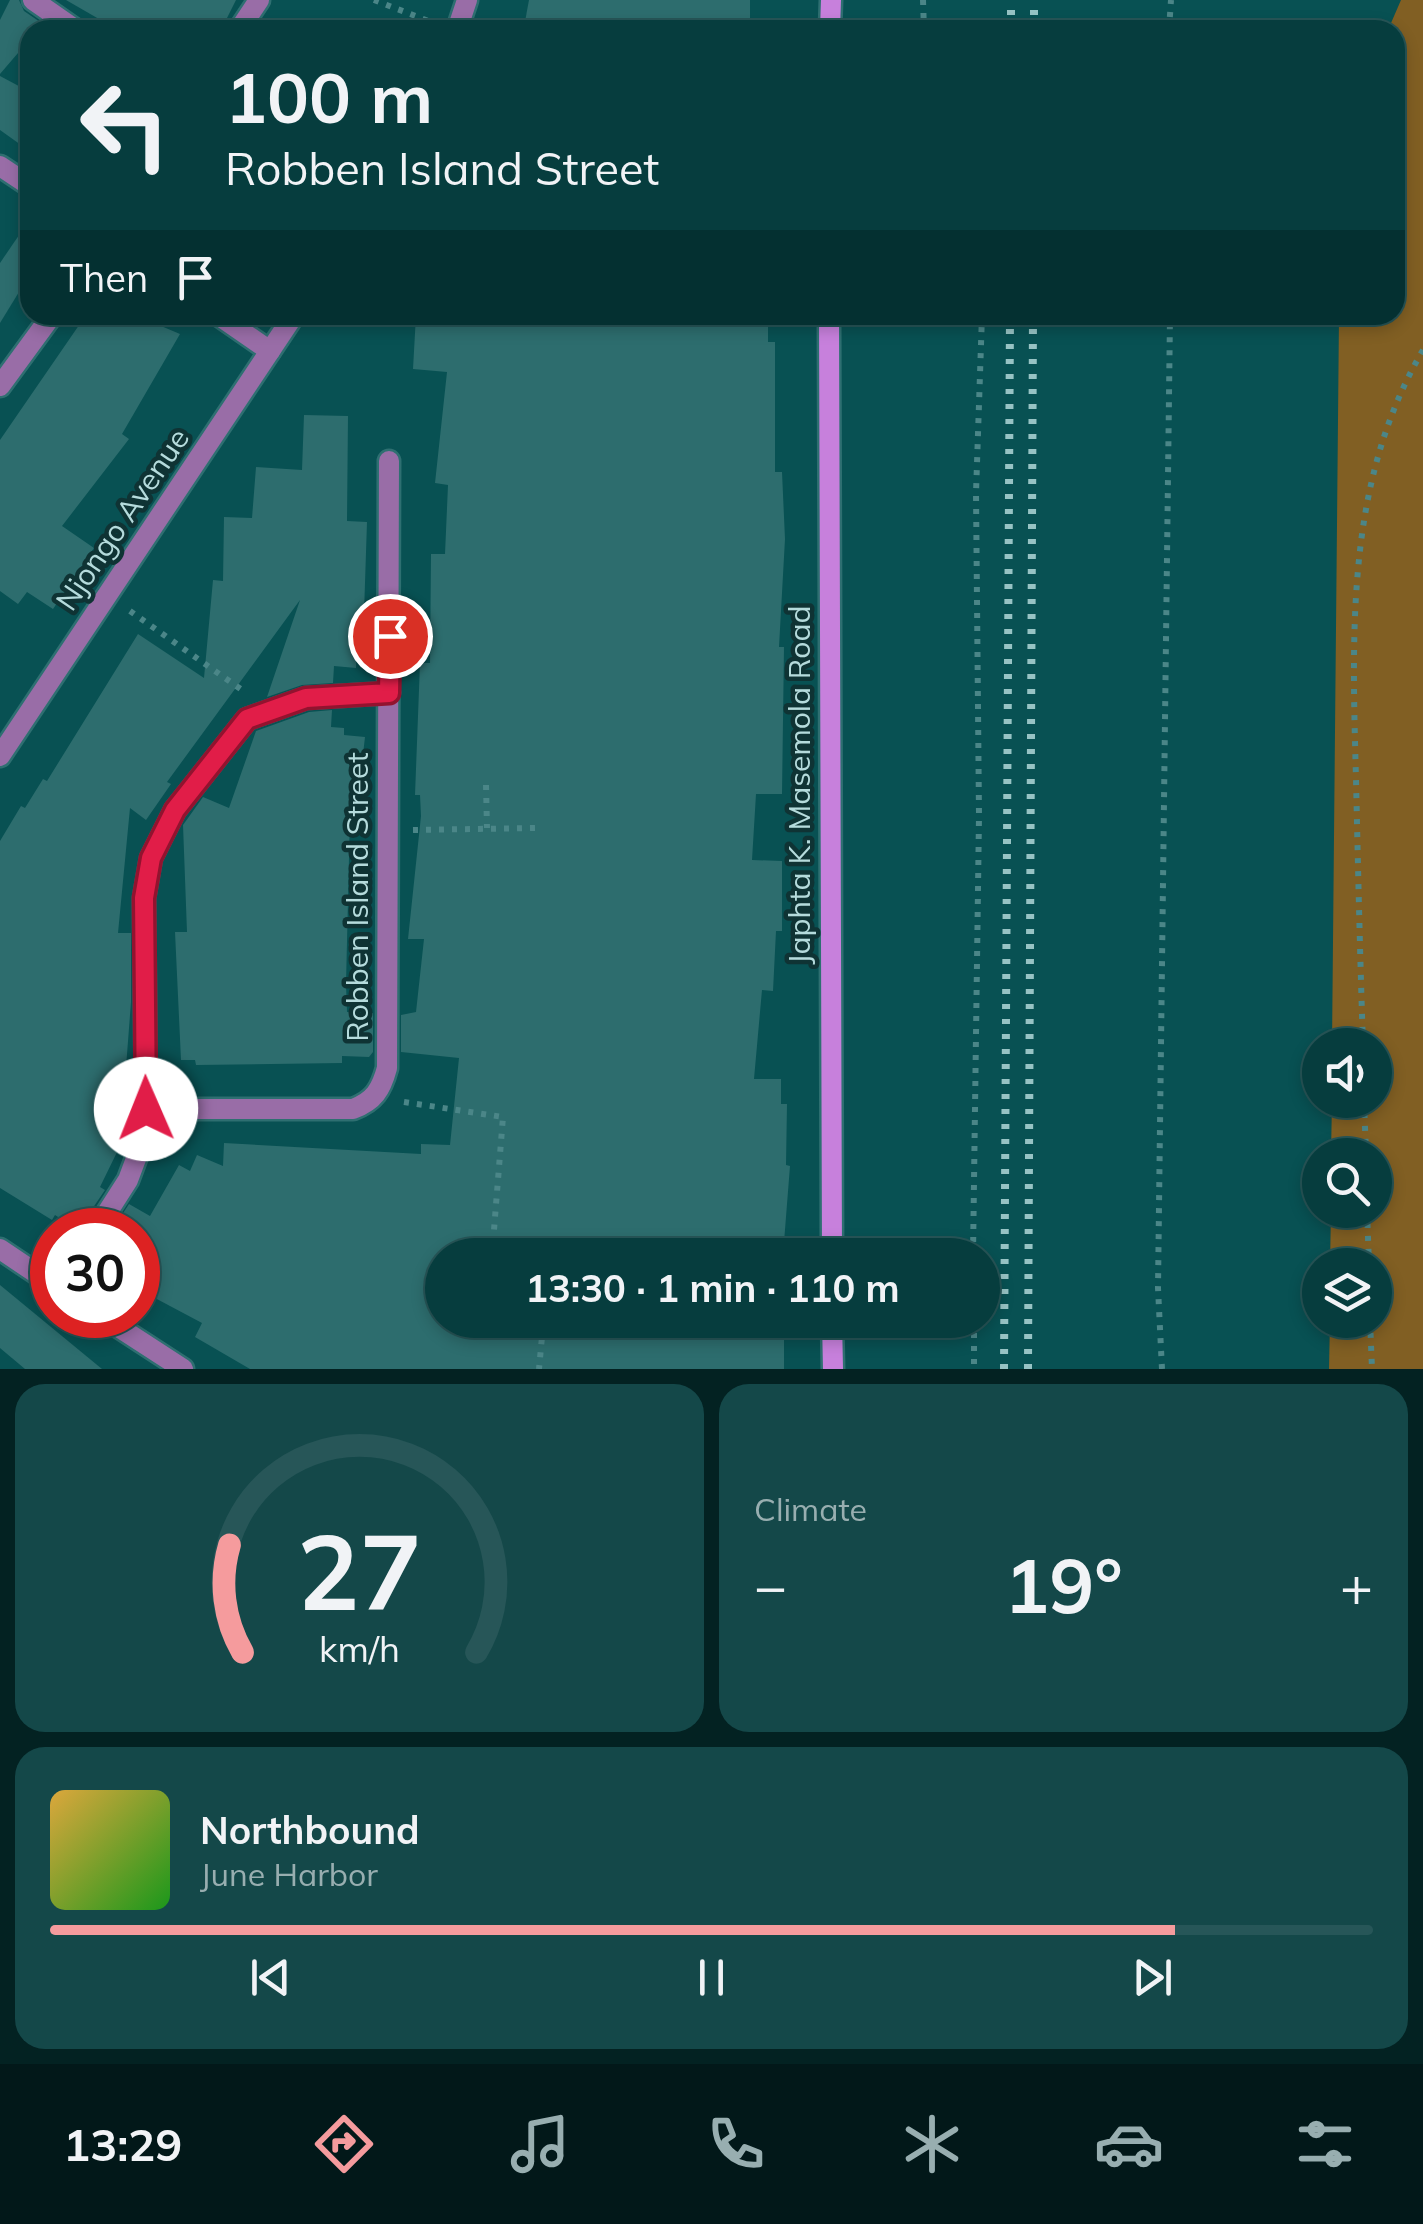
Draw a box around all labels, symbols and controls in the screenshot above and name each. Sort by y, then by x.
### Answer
text: 100 m [225,53,433,141]
icon: left [60,60,190,190]
text: Robben Island Street [225,140,659,196]
icon: arrive [168,250,223,305]
text: Then [60,254,148,302]
street label: Njongo Avenue [47,421,197,617]
pin [348,594,433,679]
street label: Japhta K. Masemola Road [780,606,818,964]
icon: arrive [363,609,418,664]
street label: Robben Island Street [338,752,376,1042]
map controls [1302,1028,1392,1338]
button: sound [1302,1028,1392,1118]
position arrow [94,1057,198,1161]
button: search [1302,1138,1392,1228]
speed limit sign: 30 [30,1208,160,1338]
button: layers [1302,1248,1392,1338]
text: 13:30 · 1 min · 110 m [525,1264,900,1312]
text: Climate [754,1489,867,1529]
text: 27 [297,1505,422,1636]
text: 19° [1004,1538,1123,1632]
text: − [754,1551,787,1620]
text: + [1340,1551,1373,1620]
text: km/h [319,1626,400,1671]
text: Northbound [200,1806,420,1854]
text: June Harbor [200,1854,378,1894]
icon: previous [243,1950,298,2005]
icon: pause [684,1950,739,2005]
icon: next [1125,1950,1180,2005]
icon: directions [309,2109,379,2179]
icon: music [505,2109,575,2179]
icon: phone [701,2109,771,2179]
icon: climate [897,2109,967,2179]
icon: car [1094,2109,1164,2179]
icon: filters [1290,2109,1360,2179]
text: 13:29 [63,2116,182,2172]

